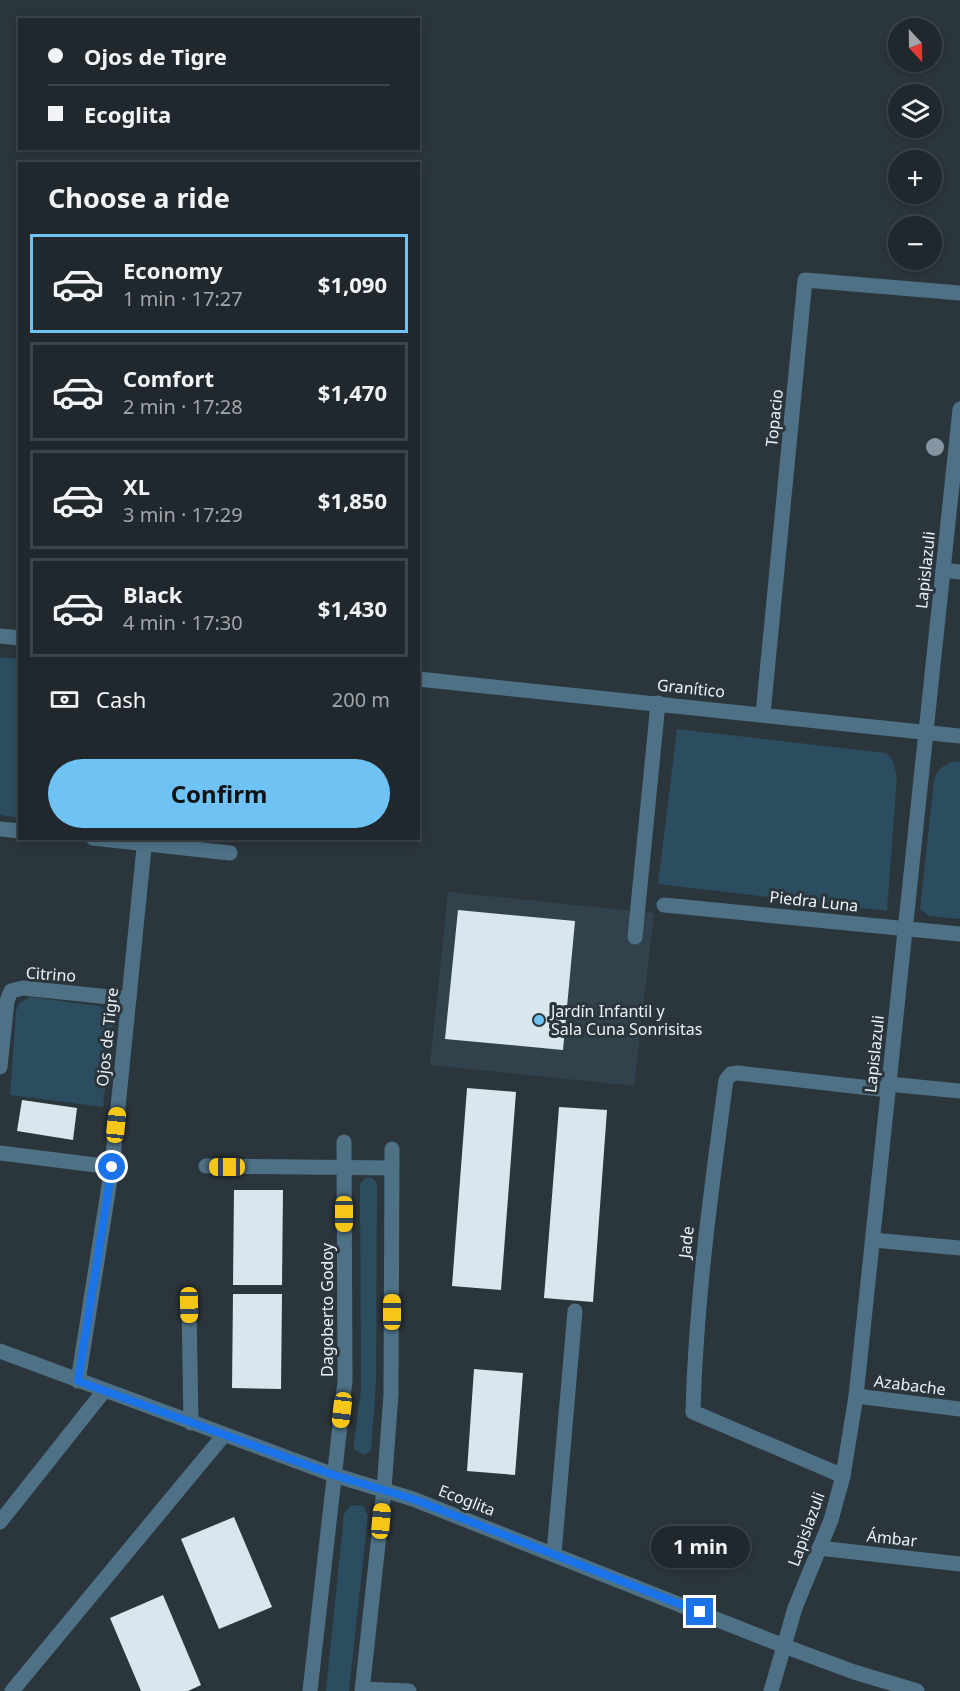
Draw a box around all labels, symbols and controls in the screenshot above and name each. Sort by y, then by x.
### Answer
north arrow [888,18,942,72]
map controls [888,18,942,270]
text: Ojos de Tigre [84,41,227,71]
button: layers [888,84,942,138]
text: Ecoglita [84,99,171,129]
button: + [888,150,942,204]
text: Choose a ride [48,179,230,216]
button: − [888,216,942,270]
text: Economy [123,255,222,285]
icon: car [51,257,105,311]
text: $1,090 [318,269,387,299]
text: 1 min · 17:27 [123,285,243,312]
text: Comfort [123,363,214,393]
icon: car [51,365,105,419]
text: $1,470 [318,377,387,407]
street label: Topacio [760,388,788,448]
text: 2 min · 17:28 [123,393,243,420]
text: XL [123,471,150,501]
icon: car [51,473,105,527]
text: $1,850 [318,485,387,515]
text: 3 min · 17:29 [123,501,243,528]
street label: Lapislazuli [910,530,940,610]
text: Black [123,579,182,609]
icon: car [51,581,105,635]
text: $1,430 [318,593,387,623]
text: 4 min · 17:30 [123,609,243,636]
street label: Granítico [656,673,726,703]
icon: cash [48,683,81,716]
text: Cash [96,684,146,714]
text: 200 m [332,686,390,713]
button: Confirm [48,759,390,828]
street label: Piedra Luna [768,885,860,917]
street label: Citrino [25,961,77,987]
street label: Ojos de Tigre [91,986,123,1088]
place label: Jardín Infantil y Sala Cuna Sonrisitas [549,1000,702,1040]
marker: Jardín Infantil y Sala Cuna Sonrisitas [532,1013,546,1027]
street label: Lapislazuli [859,1014,889,1094]
car [105,1106,127,1144]
route start [98,1153,125,1180]
car [209,1158,245,1176]
car [335,1196,353,1232]
street label: Jade [673,1225,699,1261]
street label: Dagoberto Godoy [316,1242,338,1377]
car [180,1287,198,1323]
car [383,1294,401,1330]
street label: Azabache [873,1370,947,1400]
car [331,1391,353,1429]
street label: Ecoglita [435,1479,499,1521]
street label: Lapislazuli [782,1489,830,1569]
car [370,1502,392,1540]
street label: Ámbar [866,1524,919,1552]
callout: 1 min [650,1525,750,1567]
text: 1 min [673,1533,728,1560]
route end [686,1598,713,1625]

